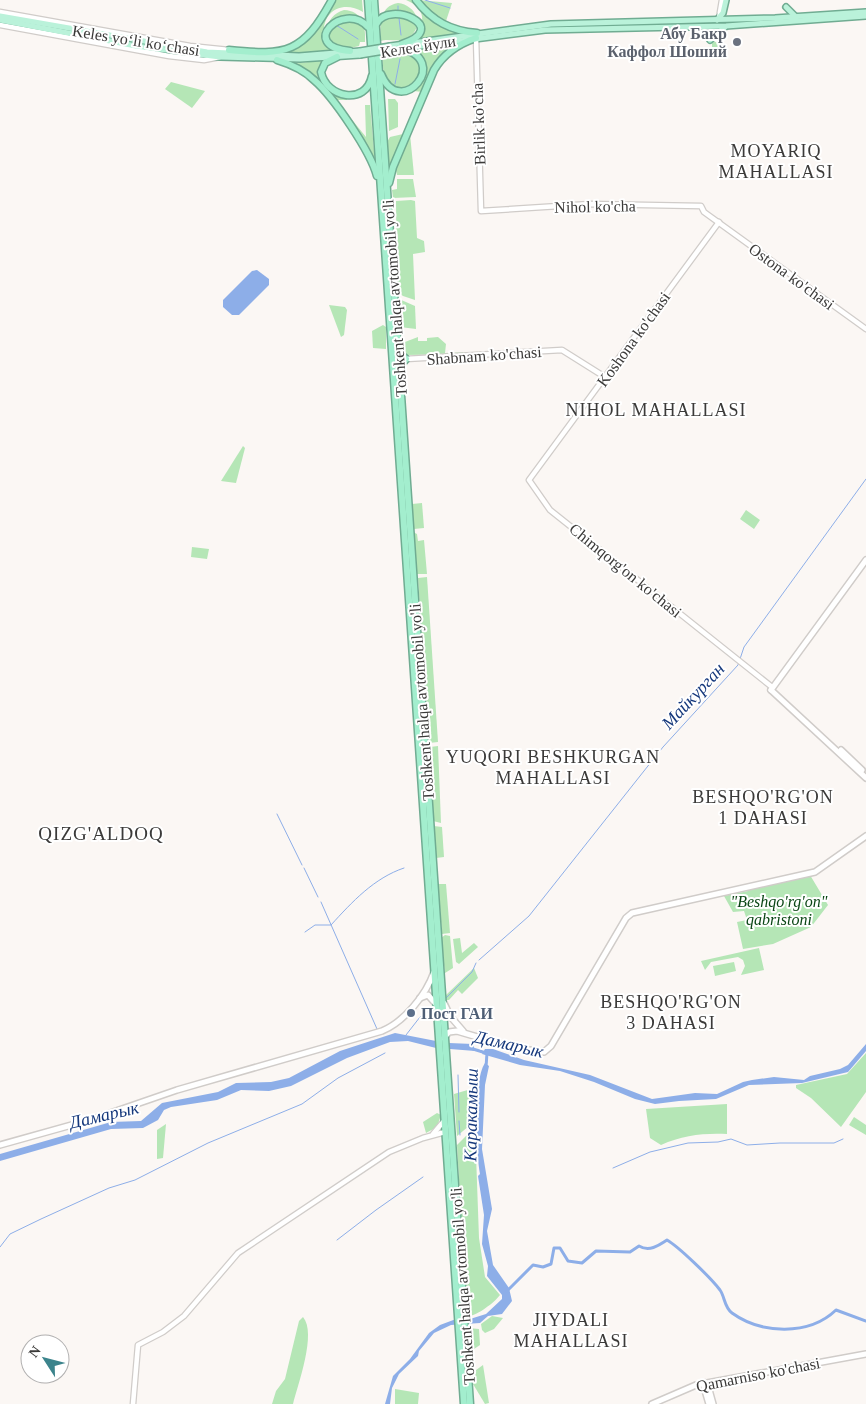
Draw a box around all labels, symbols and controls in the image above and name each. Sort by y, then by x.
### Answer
street label: Keles yoʻli koʻchasi [71,22,201,60]
place label: Абу Бакр Каффол Шоший [607,25,727,61]
street label: Келес йули [379,32,458,62]
marker: Абу Бакр Каффол Шоший [731,36,743,48]
street label: Birlik ko'cha [469,83,488,165]
district label: MOYARIQ MAHALLASI [719,141,834,182]
street label: Nihol ko'cha [554,197,636,216]
street label: Toshkent halqa avtomobil yo'li [379,198,411,397]
street label: Ostona ko'chasi [746,240,838,313]
street label: Koshona ko'chasi [593,288,674,390]
street label: Shabnam ko'chasi [426,343,543,368]
district label: NIHOL MAHALLASI [566,400,746,420]
street label: Chimqorg'on ko'chasi [566,520,686,622]
street label: Toshkent halqa avtomobil yo'li [406,602,438,801]
water label: Майкурган [657,659,729,734]
district label: YUQORI BESHKURGAN MAHALLASI [446,747,660,788]
district label: BESHQO'RG'ON 1 DAHASI [692,787,834,828]
district label: QIZG'ALDOQ [38,823,164,844]
park label: "Beshqo'rg'on" qabristoni [730,893,828,929]
district label: BESHQO'RG'ON 3 DAHASI [600,992,742,1033]
place label: Пост ГАИ [421,1005,493,1022]
marker: Пост ГАИ [405,1007,417,1019]
water label: Дамарык [470,1026,546,1062]
water label: Каракамыш [460,1068,482,1163]
water label: Дамарык [65,1097,141,1133]
street label: Toshkent halqa avtomobil yo'li [447,1186,479,1385]
district label: JIYDALI MAHALLASI [514,1310,629,1351]
north arrow [20,1334,70,1384]
text: N [26,1343,44,1360]
street label: Qamarniso ko'chasi [695,1354,822,1395]

